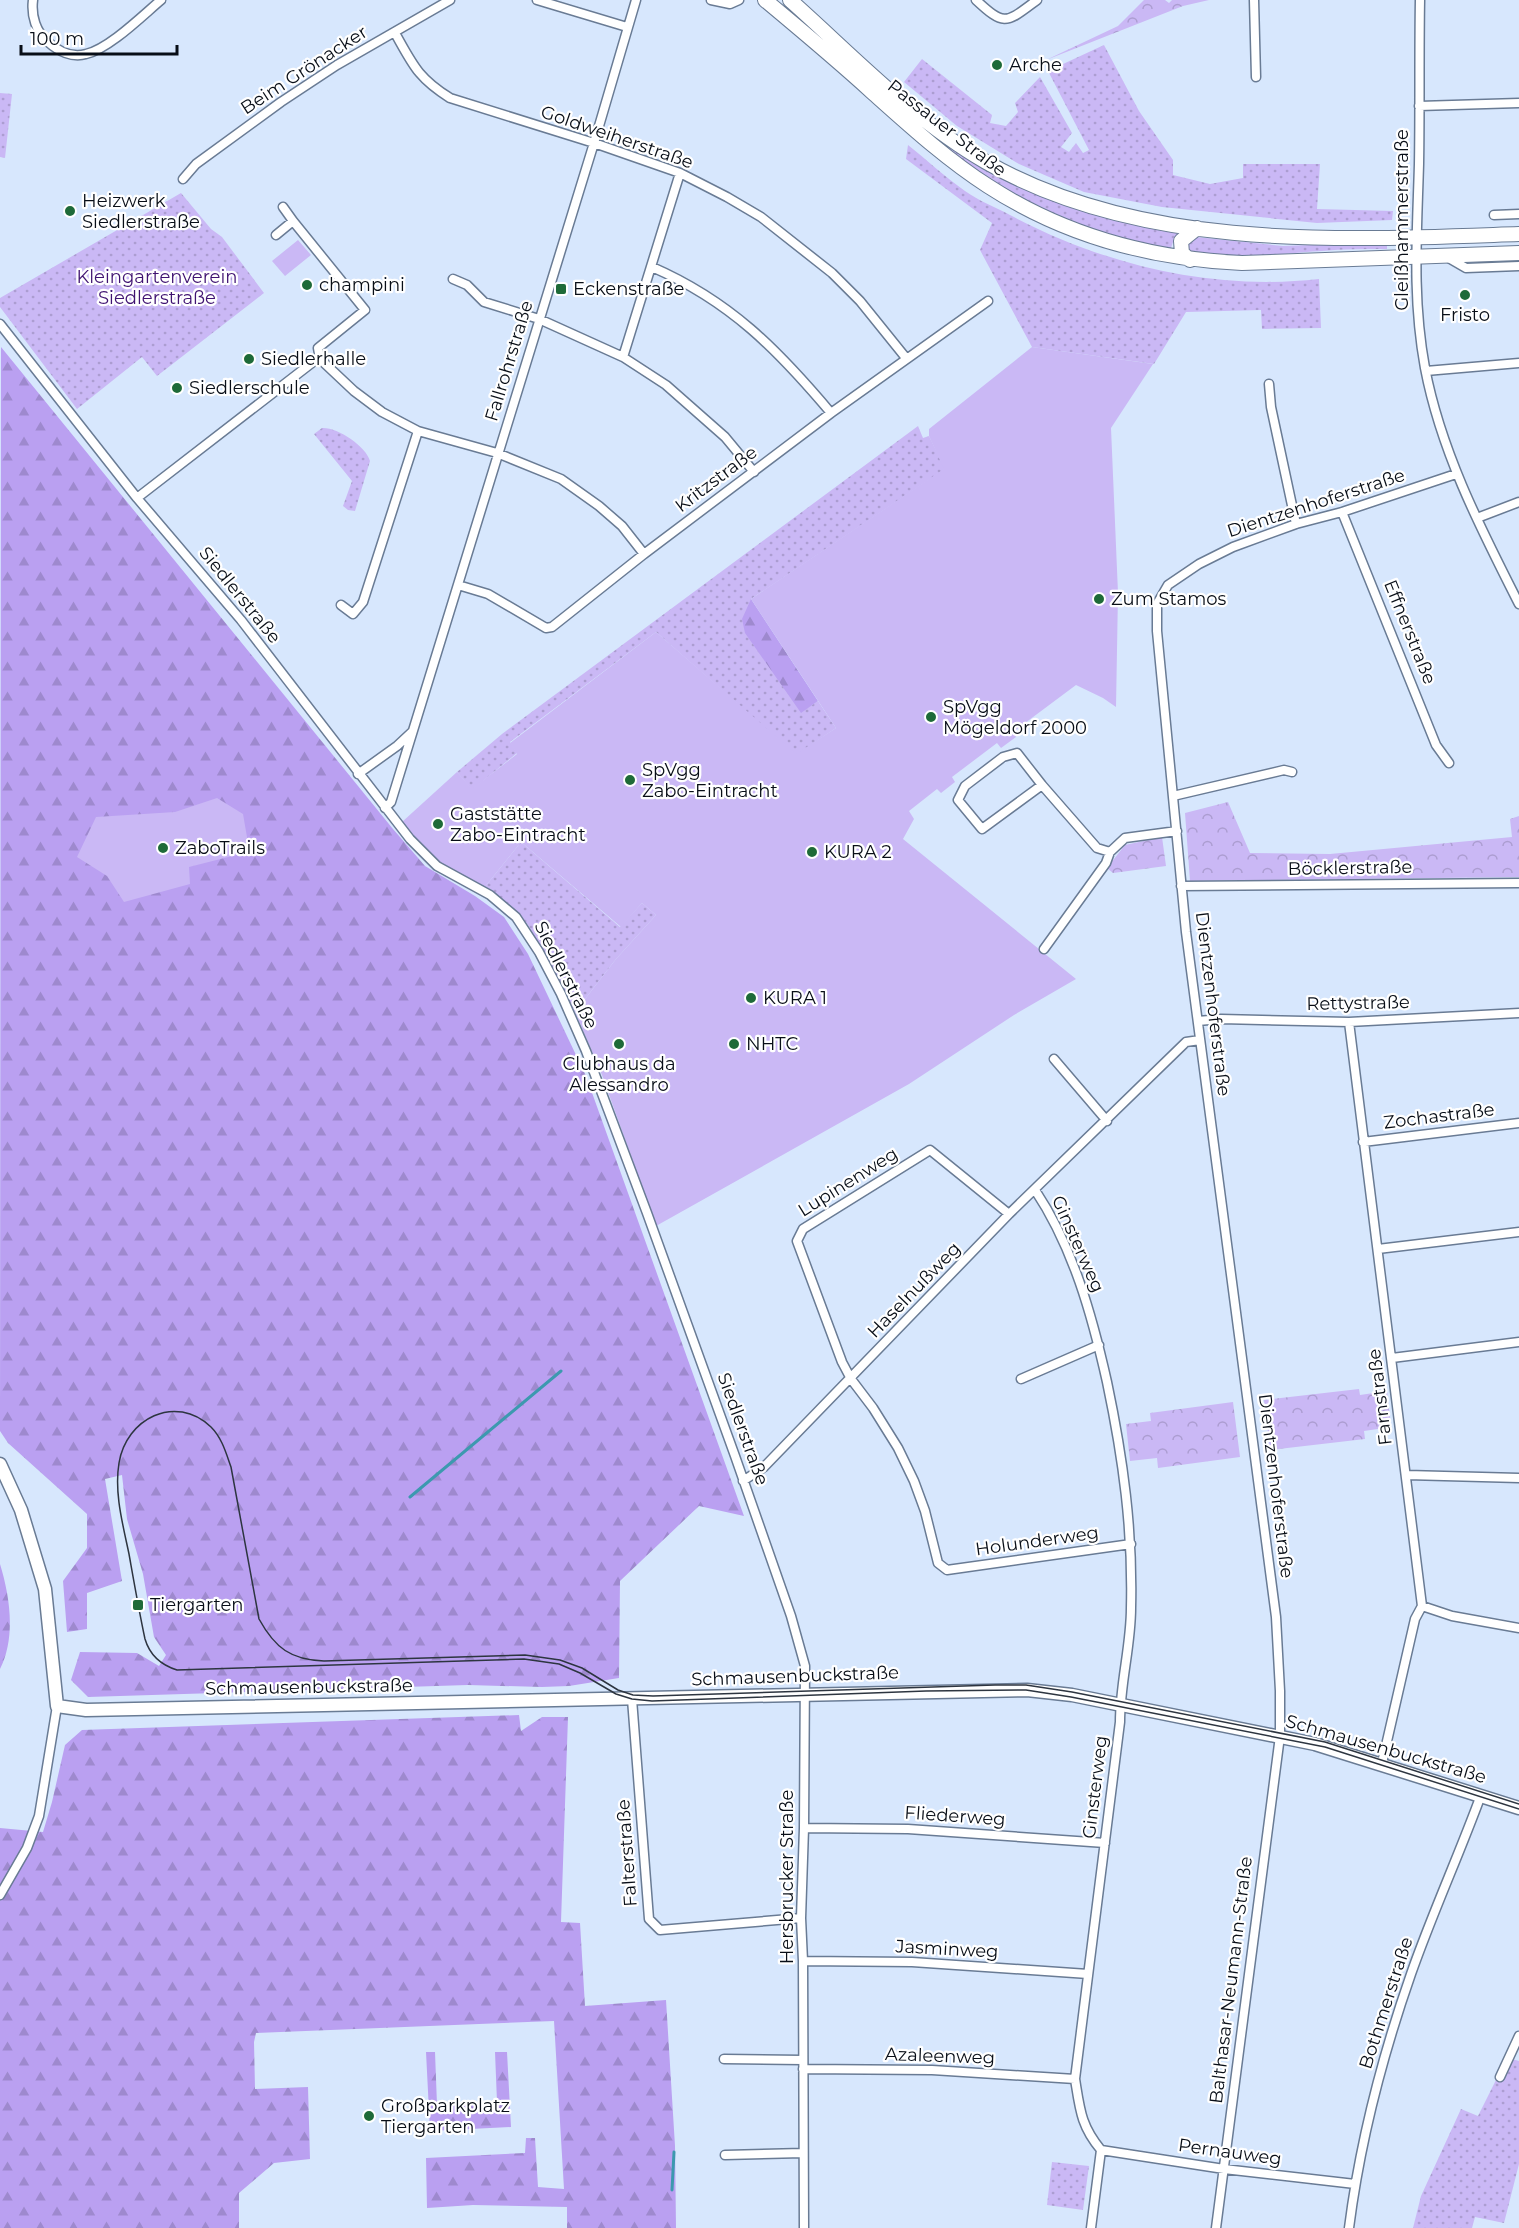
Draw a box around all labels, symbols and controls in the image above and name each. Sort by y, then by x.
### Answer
scale bar [21,18,177,56]
street label: Beim Grönacker [237,21,371,119]
text: 100 m [30,28,84,50]
place label: Arche [1009,54,1062,76]
marker: Arche [990,58,1004,72]
street label: Passauer Straße [883,75,1011,181]
street label: Goldweiherstraße [538,101,696,173]
street label: Gleißhammerstraße [1391,129,1413,311]
place label: Heizwerk Siedlerstraße [82,190,200,233]
marker: Heizwerk Siedlerstraße [63,204,77,218]
park label: Kleingartenverein Siedlerstraße [76,266,238,309]
place label: champini [319,274,405,296]
marker: champini [300,278,314,292]
place label: Eckenstraße [573,278,685,300]
marker: Eckenstraße [554,282,568,296]
marker: Fristo [1458,288,1472,302]
street label: Fallrohrstraße [480,298,538,424]
place label: Fristo [1440,304,1490,326]
place label: Siedlerhalle [261,348,366,370]
marker: Siedlerhalle [242,352,256,366]
place label: Siedlerschule [189,377,310,399]
marker: Siedlerschule [170,381,184,395]
street label: Kritzstraße [671,441,761,517]
street label: Dientzenhoferstraße [1224,464,1408,542]
street label: Siedlerstraße [194,542,286,648]
street label: Effnerstraße [1379,577,1441,688]
place label: Zum Stamos [1111,588,1227,610]
marker: Zum Stamos [1092,592,1106,606]
place label: SpVgg Mögeldorf 2000 [943,696,1087,739]
marker: SpVgg Mögeldorf 2000 [924,710,938,724]
place label: SpVgg Zabo-Eintracht [642,759,778,802]
marker: SpVgg Zabo-Eintracht [623,773,637,787]
place label: Gaststätte Zabo-Eintracht [450,803,586,846]
marker: Gaststätte Zabo-Eintracht [431,817,445,831]
place label: ZaboTrails [175,837,265,859]
marker: ZaboTrails [156,841,170,855]
place label: KURA 2 [824,841,892,863]
marker: KURA 2 [805,845,819,859]
street label: Böcklerstraße [1288,856,1413,880]
street label: Dientzenhoferstraße [1191,911,1235,1098]
street label: Siedlerstraße [529,917,603,1033]
place label: KURA 1 [763,987,827,1009]
marker: KURA 1 [744,991,758,1005]
street label: Rettystraße [1306,991,1410,1015]
place label: NHTC [746,1033,798,1055]
marker: Clubhaus da Alessandro [612,1037,626,1051]
marker: NHTC [727,1037,741,1051]
place label: Clubhaus da Alessandro [562,1053,676,1096]
street label: Zochastraße [1382,1098,1496,1134]
street label: Lupinenweg [794,1143,902,1221]
street label: Ginsterweg [1047,1192,1109,1296]
street label: Haselnußweg [863,1238,965,1342]
street label: Farnstraße [1363,1347,1397,1446]
street label: Siedlerstraße [712,1370,774,1488]
street label: Dientzenhoferstraße [1254,1393,1298,1580]
street label: Holunderweg [974,1521,1100,1561]
place label: Tiergarten [150,1594,243,1616]
marker: Tiergarten [131,1598,145,1612]
street label: Schmausenbuckstraße [691,1661,899,1691]
street label: Schmausenbuckstraße [205,1674,413,1700]
street label: Schmausenbuckstraße [1283,1710,1489,1788]
street label: Ginsterweg [1078,1734,1112,1840]
street label: Hersbrucker Straße [776,1790,798,1964]
street label: Falterstraße [612,1799,642,1907]
street label: Fliederweg [904,1801,1006,1831]
street label: Balthasar-Neumann-Straße [1205,1855,1257,2105]
street label: Bothmerstraße [1354,1934,1418,2072]
street label: Jasminweg [894,1935,999,1963]
street label: Azaleenweg [885,2043,995,2069]
place label: Großparkplatz Tiergarten [381,2095,510,2138]
marker: Großparkplatz Tiergarten [362,2109,376,2123]
street label: Pernauweg [1177,2134,1283,2170]

